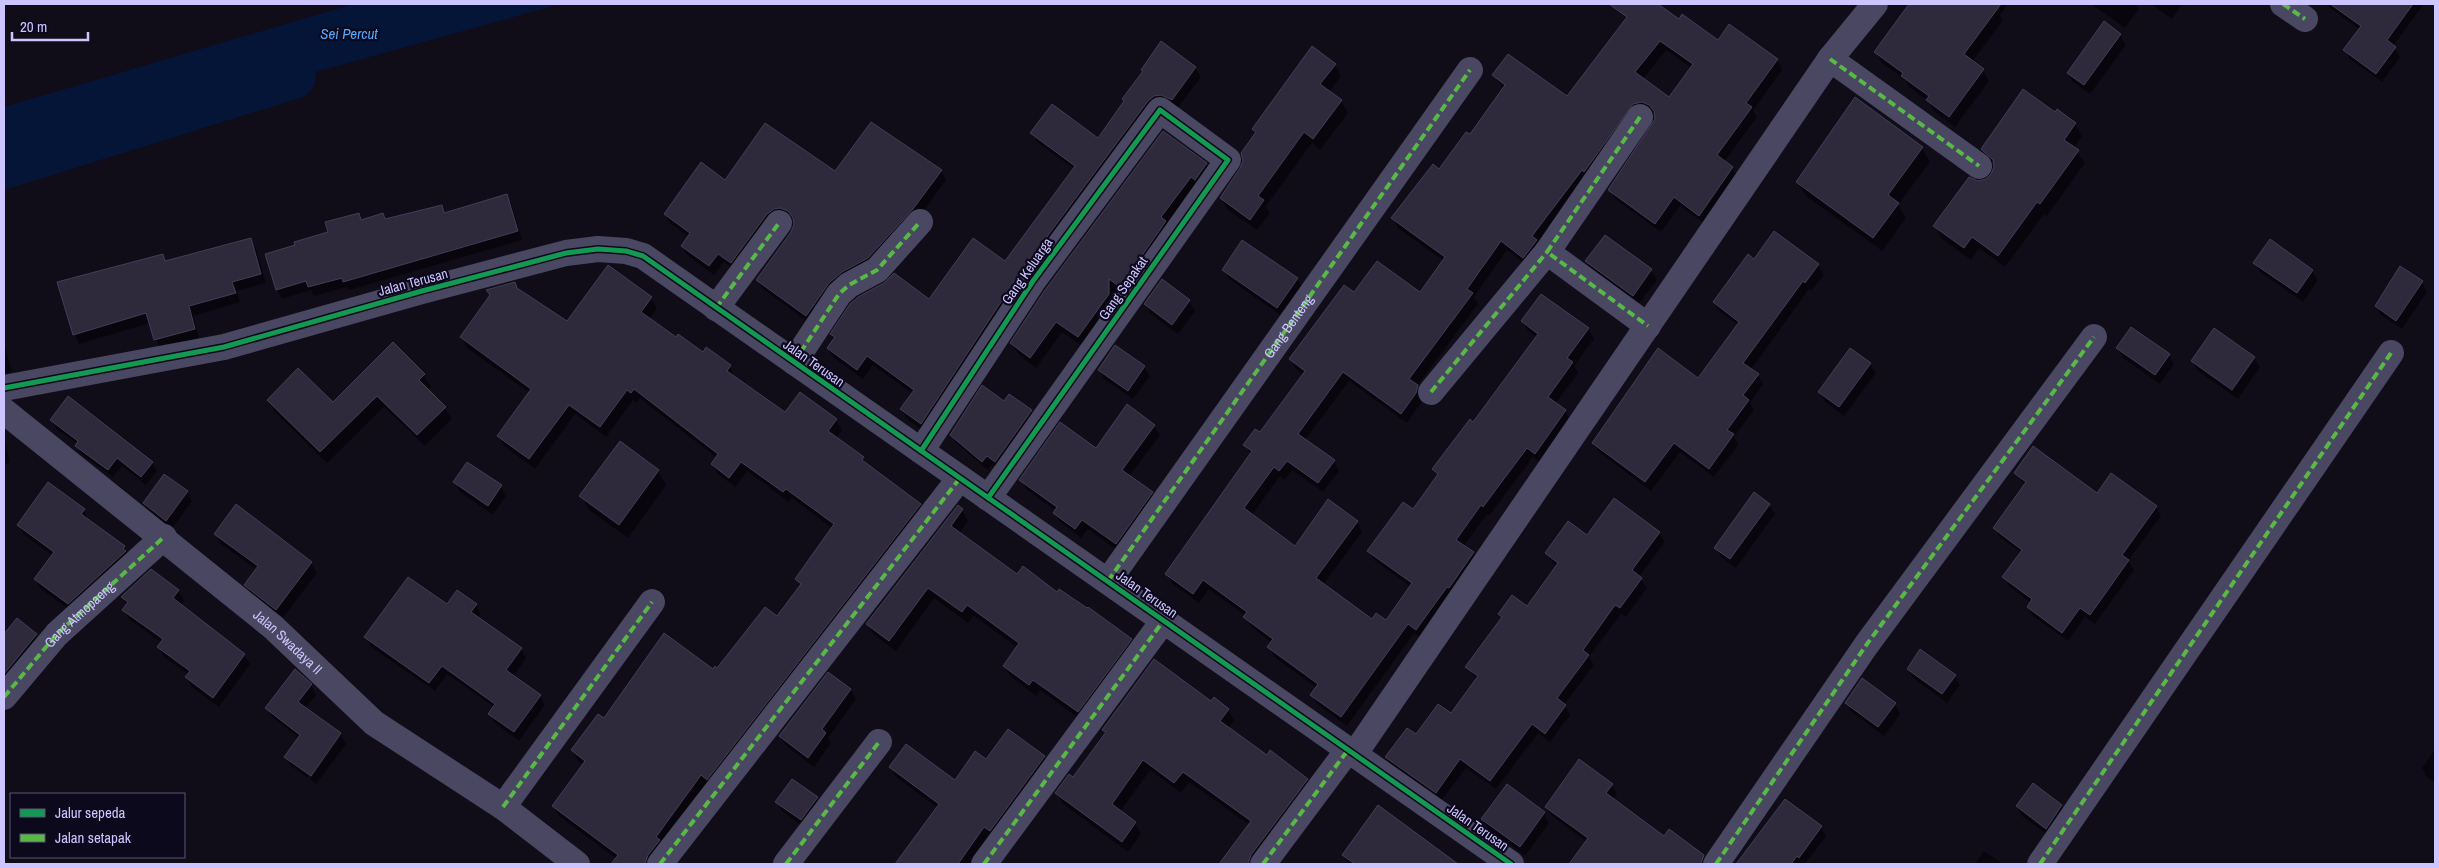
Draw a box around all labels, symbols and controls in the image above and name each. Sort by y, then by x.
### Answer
scale bar [12,10,89,42]
text: 20 m [20,16,47,37]
water label: Sei Percut [320,23,378,44]
street label: Gang Keluarga [997,234,1057,308]
street label: Gang Sepakat [1095,253,1151,323]
street label: Jalan Terusan [376,264,450,300]
street label: Gang Benteng [1260,290,1317,362]
street label: Jalan Terusan [780,335,848,391]
street label: Jalan Terusan [1113,566,1181,622]
street label: Gang Atmopaeng [40,577,119,651]
street label: Jalan Swadaya II [250,606,326,678]
legend [10,793,185,858]
street label: Jalan Terusan [1444,799,1512,855]
text: Jalur sepeda [55,802,126,823]
text: Jalan setapak [55,827,132,848]

